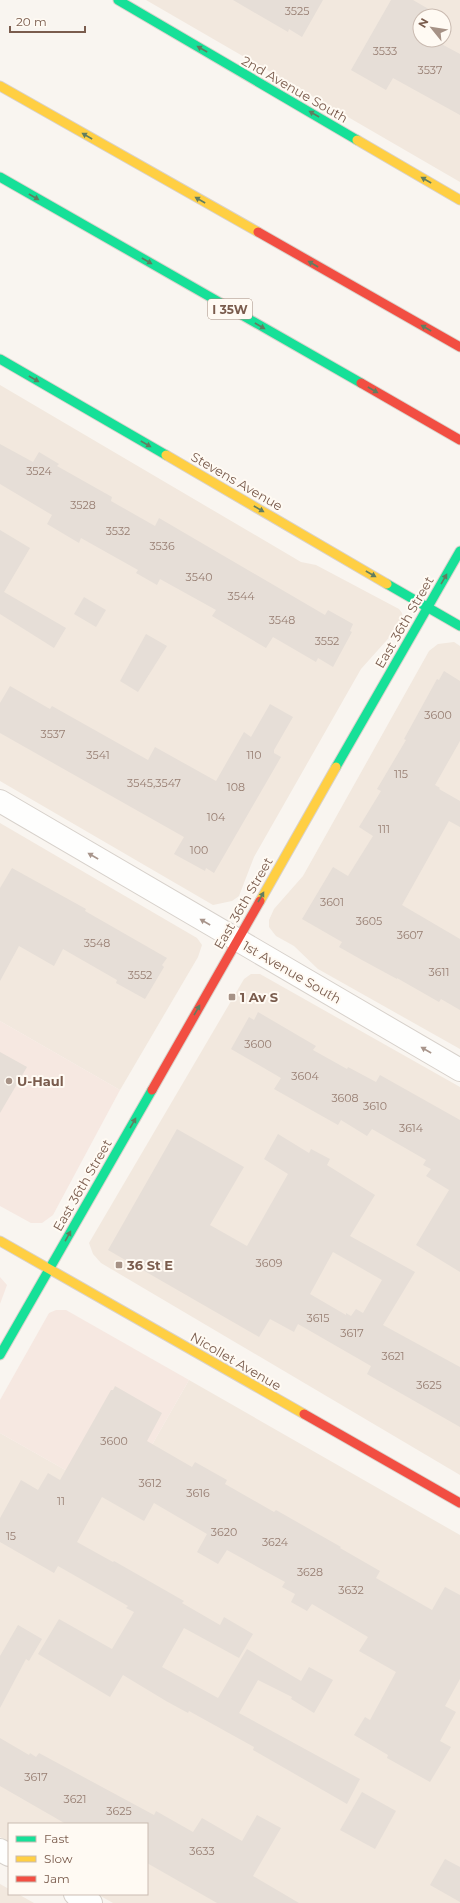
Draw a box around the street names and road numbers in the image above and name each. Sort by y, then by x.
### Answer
street label: 2nd Avenue South [239,52,351,126]
road number: I 35W [208,299,252,319]
street label: Stevens Avenue [188,448,286,514]
street label: East 36th Street [371,573,437,671]
street label: East 36th Street [210,854,276,952]
street label: 1st Avenue South [240,937,344,1007]
street label: East 36th Street [49,1136,115,1234]
street label: Nicollet Avenue [188,1329,284,1394]

